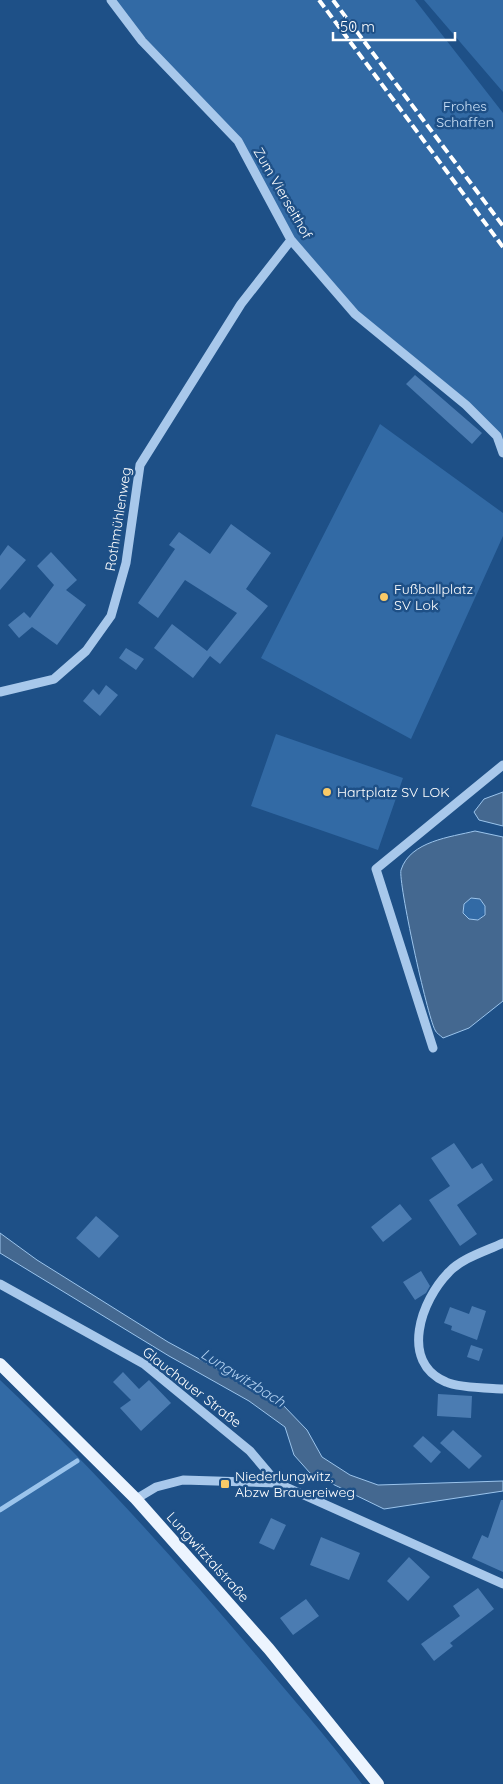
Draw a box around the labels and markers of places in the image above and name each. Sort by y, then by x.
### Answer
place label: Fußballplatz SV Lok [394,580,474,614]
marker: Fußballplatz SV Lok [378,591,390,603]
place label: Hartplatz SV LOK [337,783,450,801]
marker: Hartplatz SV LOK [321,786,333,798]
place label: Niederlungwitz, Abzw Brauereiweg [235,1467,355,1501]
marker: Niederlungwitz, Abzw Brauereiweg [219,1478,231,1490]

